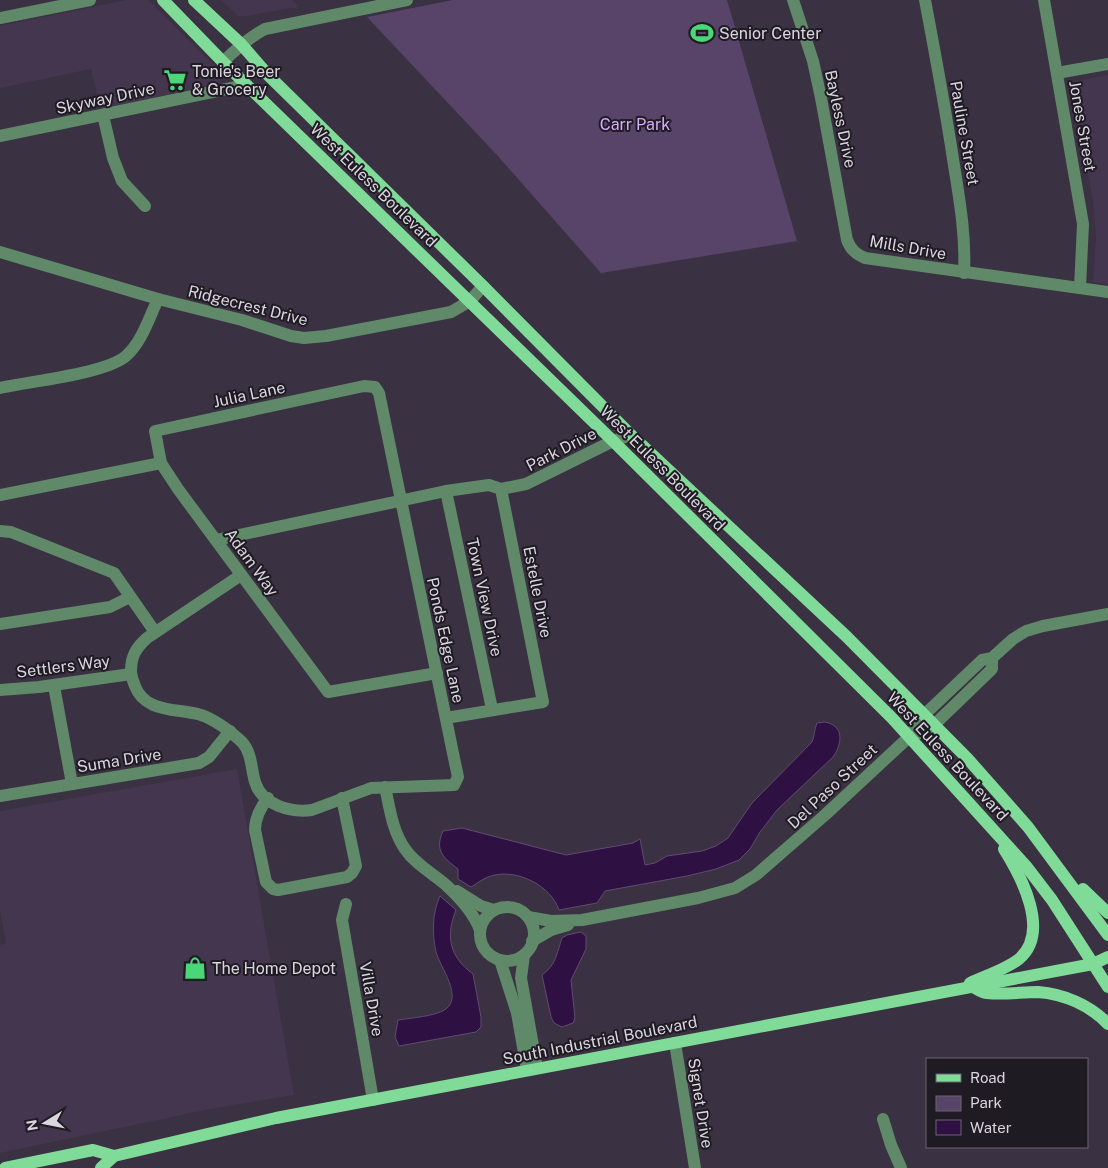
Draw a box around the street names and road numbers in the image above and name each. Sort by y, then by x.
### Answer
street label: Bayless Drive [821,68,860,170]
street label: Skyway Drive [54,79,156,118]
street label: Pauline Street [946,79,983,187]
street label: Jones Street [1065,79,1100,173]
street label: West Euless Boulevard [306,120,441,251]
street label: Mills Drive [868,231,948,264]
street label: Ridgecrest Drive [186,281,310,330]
street label: Julia Lane [211,378,287,411]
street label: West Euless Boulevard [596,402,729,535]
street label: Park Drive [523,424,600,475]
street label: Adam Way [221,525,283,600]
street label: Town View Drive [463,536,506,658]
street label: Estelle Drive [519,545,556,640]
street label: Ponds Edge Lane [423,576,468,705]
street label: Settlers Way [15,651,111,682]
street label: West Euless Boulevard [883,688,1012,825]
street label: Del Paso Street [784,740,881,833]
street label: Suma Drive [76,744,163,777]
street label: Villa Drive [356,960,387,1038]
street label: South Industrial Boulevard [501,1012,699,1069]
street label: Signet Drive [684,1057,717,1149]

